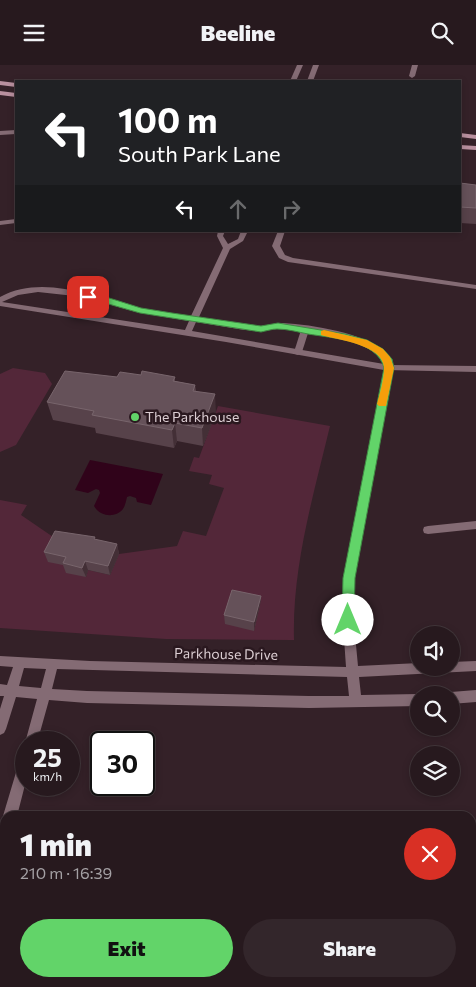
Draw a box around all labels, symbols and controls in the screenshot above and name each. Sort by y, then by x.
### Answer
icon: menu [20,19,48,47]
text: Beeline [201,19,275,46]
icon: search [428,19,456,47]
text: 100 m [118,97,218,140]
icon: left [35,100,100,165]
text: South Park Lane [118,140,281,167]
icon: left [171,195,199,223]
icon: ahead [224,195,252,223]
icon: right [277,195,305,223]
pin [67,276,109,318]
icon: arrive [74,283,102,311]
place label: The Parkhouse [145,408,239,425]
marker: The Parkhouse [129,411,141,423]
position arrow [321,593,373,645]
map controls [410,626,460,796]
button: sound [410,626,460,676]
street label: Parkhouse Drive [174,644,278,663]
button: search [410,686,460,736]
speed limit sign: 30 [90,731,155,796]
text: 25 [33,742,62,772]
button: layers [410,746,460,796]
text: km/h [33,769,62,783]
text: 1 min [20,825,92,862]
button: close [404,828,456,880]
text: 210 m · 16:39 [20,863,112,882]
button: Exit [20,919,233,977]
button: Share [243,919,456,977]

